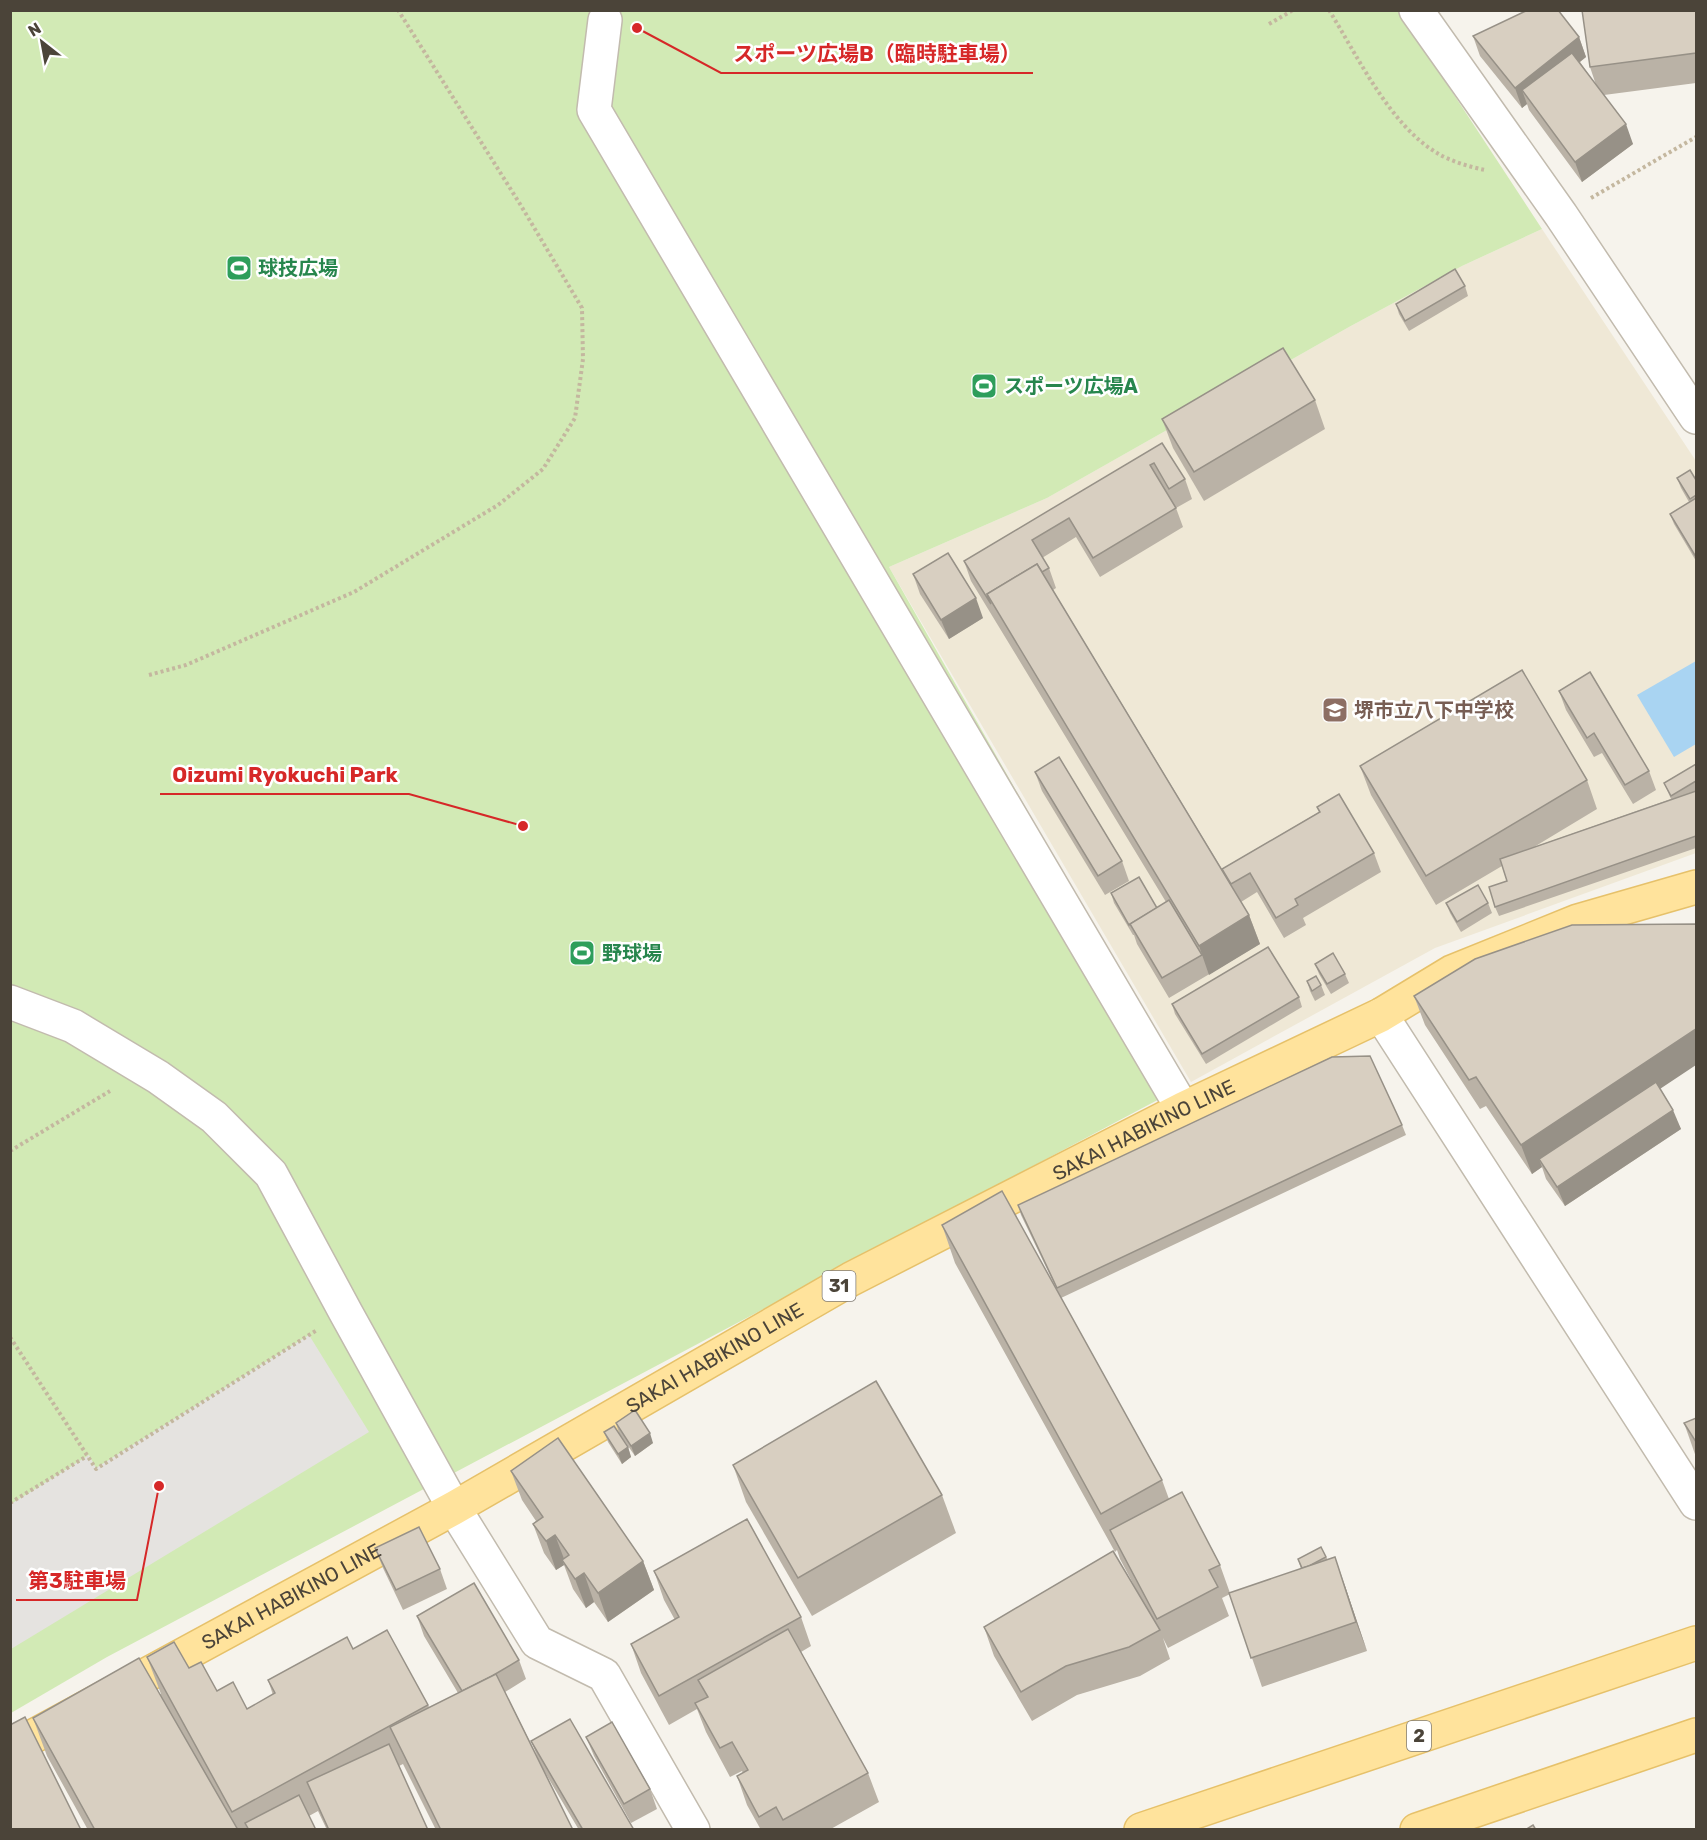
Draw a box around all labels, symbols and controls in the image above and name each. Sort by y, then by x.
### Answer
north arrow [12,12,72,72]
text: N [25,18,44,41]
callout: スポーツ広場B（臨時駐車場） [721,34,1033,73]
text: スポーツ広場B（臨時駐車場） [733,41,1021,66]
sports icon: 球技広場 [224,253,254,283]
place label: 球技広場 [258,256,338,280]
sports icon: スポーツ広場A [969,371,999,401]
place label: スポーツ広場A [1004,374,1139,398]
school or university icon: 堺市立八下中学校 [1320,695,1350,725]
place label: 堺市立八下中学校 [1354,698,1514,722]
callout: Oizumi Ryokuchi Park [160,755,409,794]
text: Oizumi Ryokuchi Park [172,762,398,787]
sports icon: 野球場 [567,938,597,968]
place label: 野球場 [602,941,662,965]
street label: SAKAI HABIKINO LINE [1049,1074,1239,1186]
road number: 31 [822,1271,856,1301]
street label: SAKAI HABIKINO LINE [622,1297,807,1418]
street label: SAKAI HABIKINO LINE [197,1538,385,1655]
callout: 第3駐車場 [16,1561,137,1600]
text: 第3駐車場 [28,1568,126,1593]
road number: 2 [1407,1721,1431,1751]

